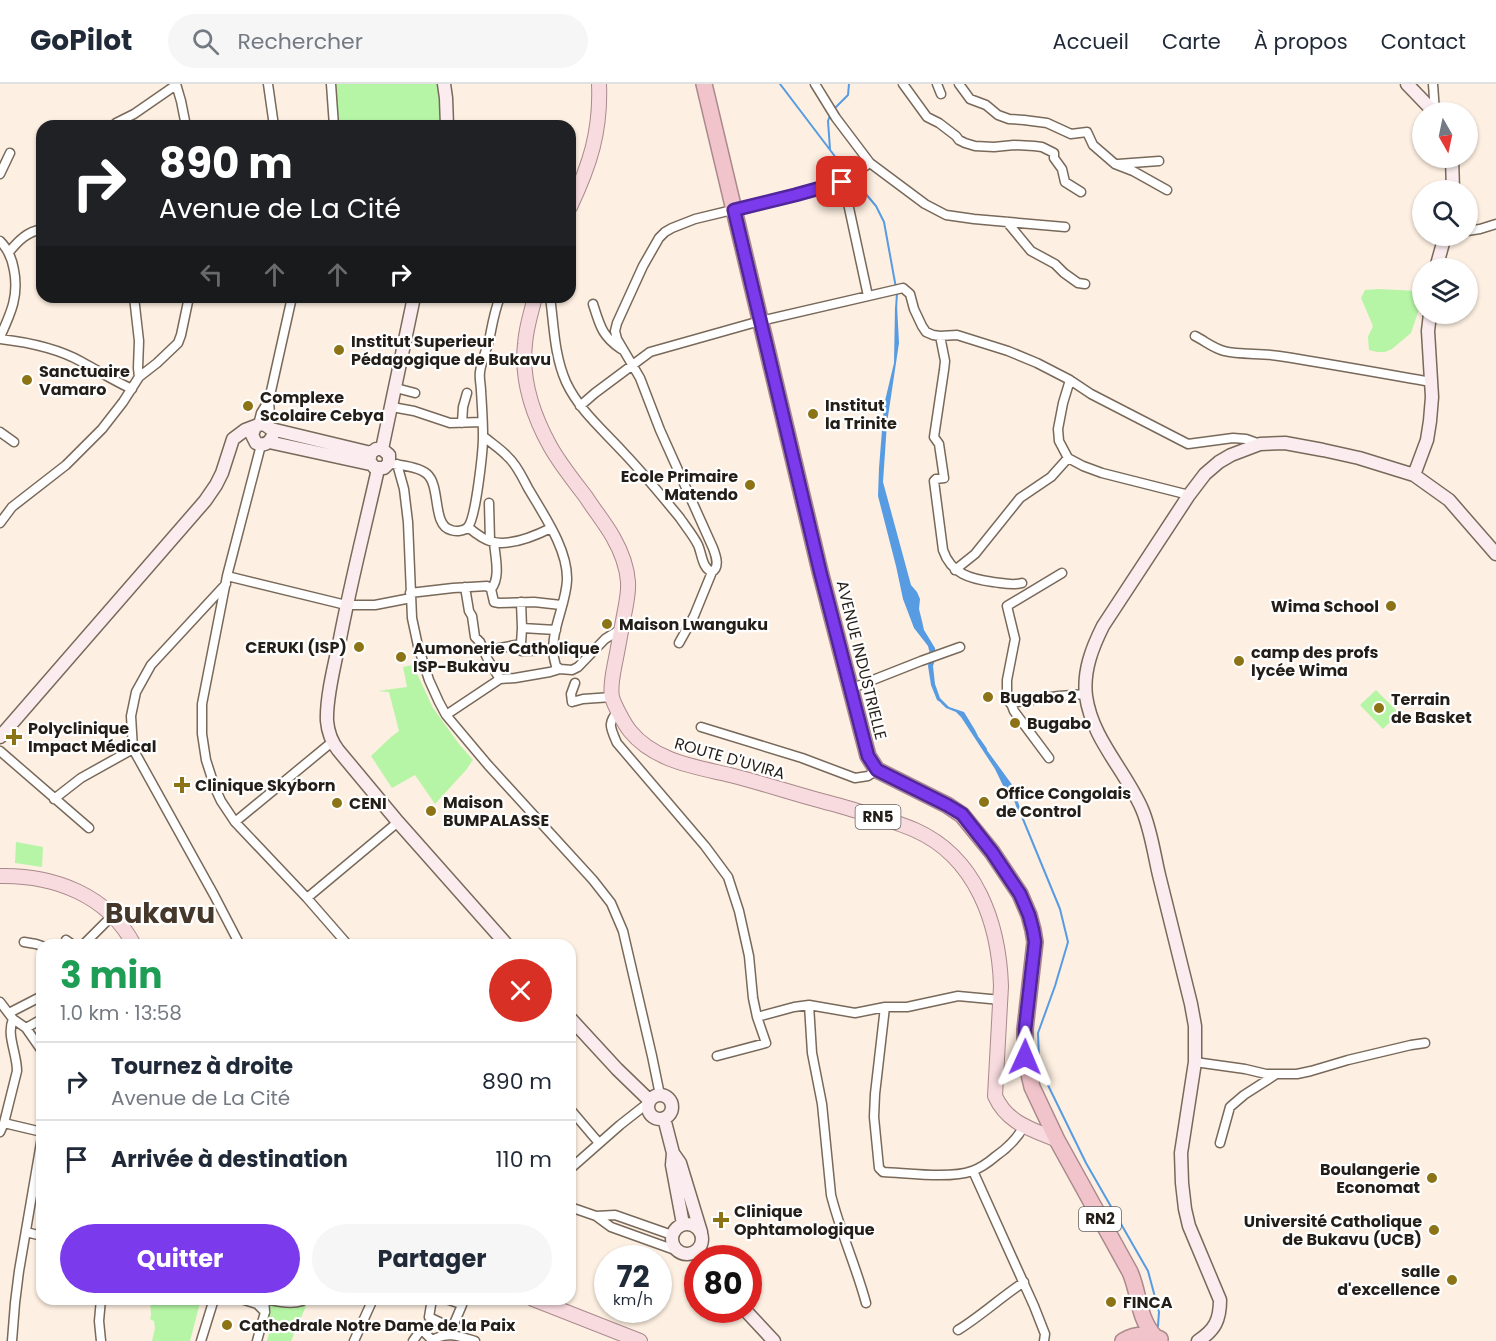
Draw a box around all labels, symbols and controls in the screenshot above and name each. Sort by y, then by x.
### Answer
search box [168,14,588,68]
text: GoPilot [30,21,132,60]
icon: search [189,25,222,58]
text: Rechercher [237,26,363,57]
text: Accueil [1052,27,1129,56]
text: Carte [1162,27,1221,56]
text: À propos [1254,27,1348,56]
text: Contact [1381,27,1466,56]
north arrow [1412,102,1478,168]
map controls [1412,102,1478,324]
text: 890 m [159,134,293,193]
icon: right [60,144,138,222]
pin [816,156,867,207]
icon: arrive [825,165,858,198]
button: search [1412,180,1478,246]
text: Avenue de La Cité [159,190,401,227]
icon: left [195,258,228,291]
icon: ahead [258,258,291,291]
icon: ahead [321,258,354,291]
icon: right [384,258,417,291]
button: layers [1412,258,1478,324]
place label: Institut Superieur Pédagogique de Bukavu [351,330,551,371]
marker: Institut Superieur Pédagogique de Bukavu [332,343,346,357]
place label: Sanctuaire Vamaro [39,360,130,401]
marker: Sanctuaire Vamaro [20,373,34,387]
place label: Complexe Scolaire Cebya [260,386,384,427]
place label: Institut la Trinite [825,394,897,435]
marker: Complexe Scolaire Cebya [241,399,255,413]
marker: Institut la Trinite [806,407,820,421]
place label: Ecole Primaire Matendo [621,465,738,506]
marker: Ecole Primaire Matendo [743,478,757,492]
street label: AVENUE INDUSTRIELLE [831,578,892,742]
place label: Wima School [1271,595,1379,618]
marker: Wima School [1384,599,1398,613]
place label: Maison Lwanguku [619,613,768,636]
marker: Maison Lwanguku [600,617,614,631]
place label: CERUKI (ISP) [245,636,347,659]
place label: Aumonerie Catholique ISP-Bukavu [413,637,600,678]
marker: CERUKI (ISP) [352,640,366,654]
place label: camp des profs lycée Wima [1251,641,1378,682]
marker: Aumonerie Catholique ISP-Bukavu [394,650,408,664]
marker: camp des profs lycée Wima [1232,654,1246,668]
place label: Bugabo 2 [1000,686,1077,709]
place label: Terrain de Basket [1391,688,1472,729]
marker: Bugabo 2 [981,690,995,704]
marker: Terrain de Basket [1372,701,1386,715]
place label: Bugabo [1027,712,1091,735]
marker: Bugabo [1008,716,1022,730]
place label: Polyclinique Impact Médical [28,717,156,758]
marker: Polyclinique Impact Médical [5,728,23,746]
street label: ROUTE D'UVIRA [672,732,788,785]
place label: Clinique Skyborn [195,774,336,797]
marker: Clinique Skyborn [173,776,191,794]
place label: Office Congolais de Control [996,782,1131,823]
place label: Maison BUMPALASSE [443,791,549,832]
place label: CENI [349,792,387,815]
marker: Office Congolais de Control [977,795,991,809]
marker: CENI [330,796,344,810]
marker: Maison BUMPALASSE [424,804,438,818]
road number: RN5 [856,805,900,829]
district label: Bukavu [105,894,215,933]
text: 3 min [60,950,162,1001]
button: close [489,959,552,1022]
text: 1.0 km · 13:58 [60,999,182,1027]
position arrow [993,1025,1057,1089]
text: Tournez à droite [111,1051,293,1082]
icon: right [60,1065,93,1098]
text: 890 m [482,1066,552,1097]
text: Avenue de La Cité [111,1084,290,1112]
icon: arrive [60,1143,93,1176]
text: Arrivée à destination [111,1144,348,1175]
text: 110 m [496,1144,552,1175]
place label: Boulangerie Economat [1320,1158,1420,1199]
marker: Boulangerie Economat [1425,1171,1439,1185]
place label: Clinique Ophtamologique [734,1200,875,1241]
road number: RN2 [1079,1207,1121,1231]
place label: Université Catholique de Bukavu (UCB) [1244,1210,1422,1251]
marker: Clinique Ophtamologique [712,1211,730,1229]
marker: Université Catholique de Bukavu (UCB) [1427,1223,1441,1237]
button: Quitter [60,1224,300,1293]
button: Partager [312,1224,552,1293]
speed limit sign: 80 [684,1245,762,1323]
text: 72 [616,1255,650,1298]
place label: salle d'excellence [1337,1260,1440,1301]
marker: salle d'excellence [1445,1273,1459,1287]
text: km/h [613,1289,653,1310]
place label: FINCA [1123,1291,1173,1314]
marker: FINCA [1104,1295,1118,1309]
place label: Cathedrale Notre Dame de la Paix [239,1314,516,1337]
marker: Cathedrale Notre Dame de la Paix [220,1318,234,1332]

